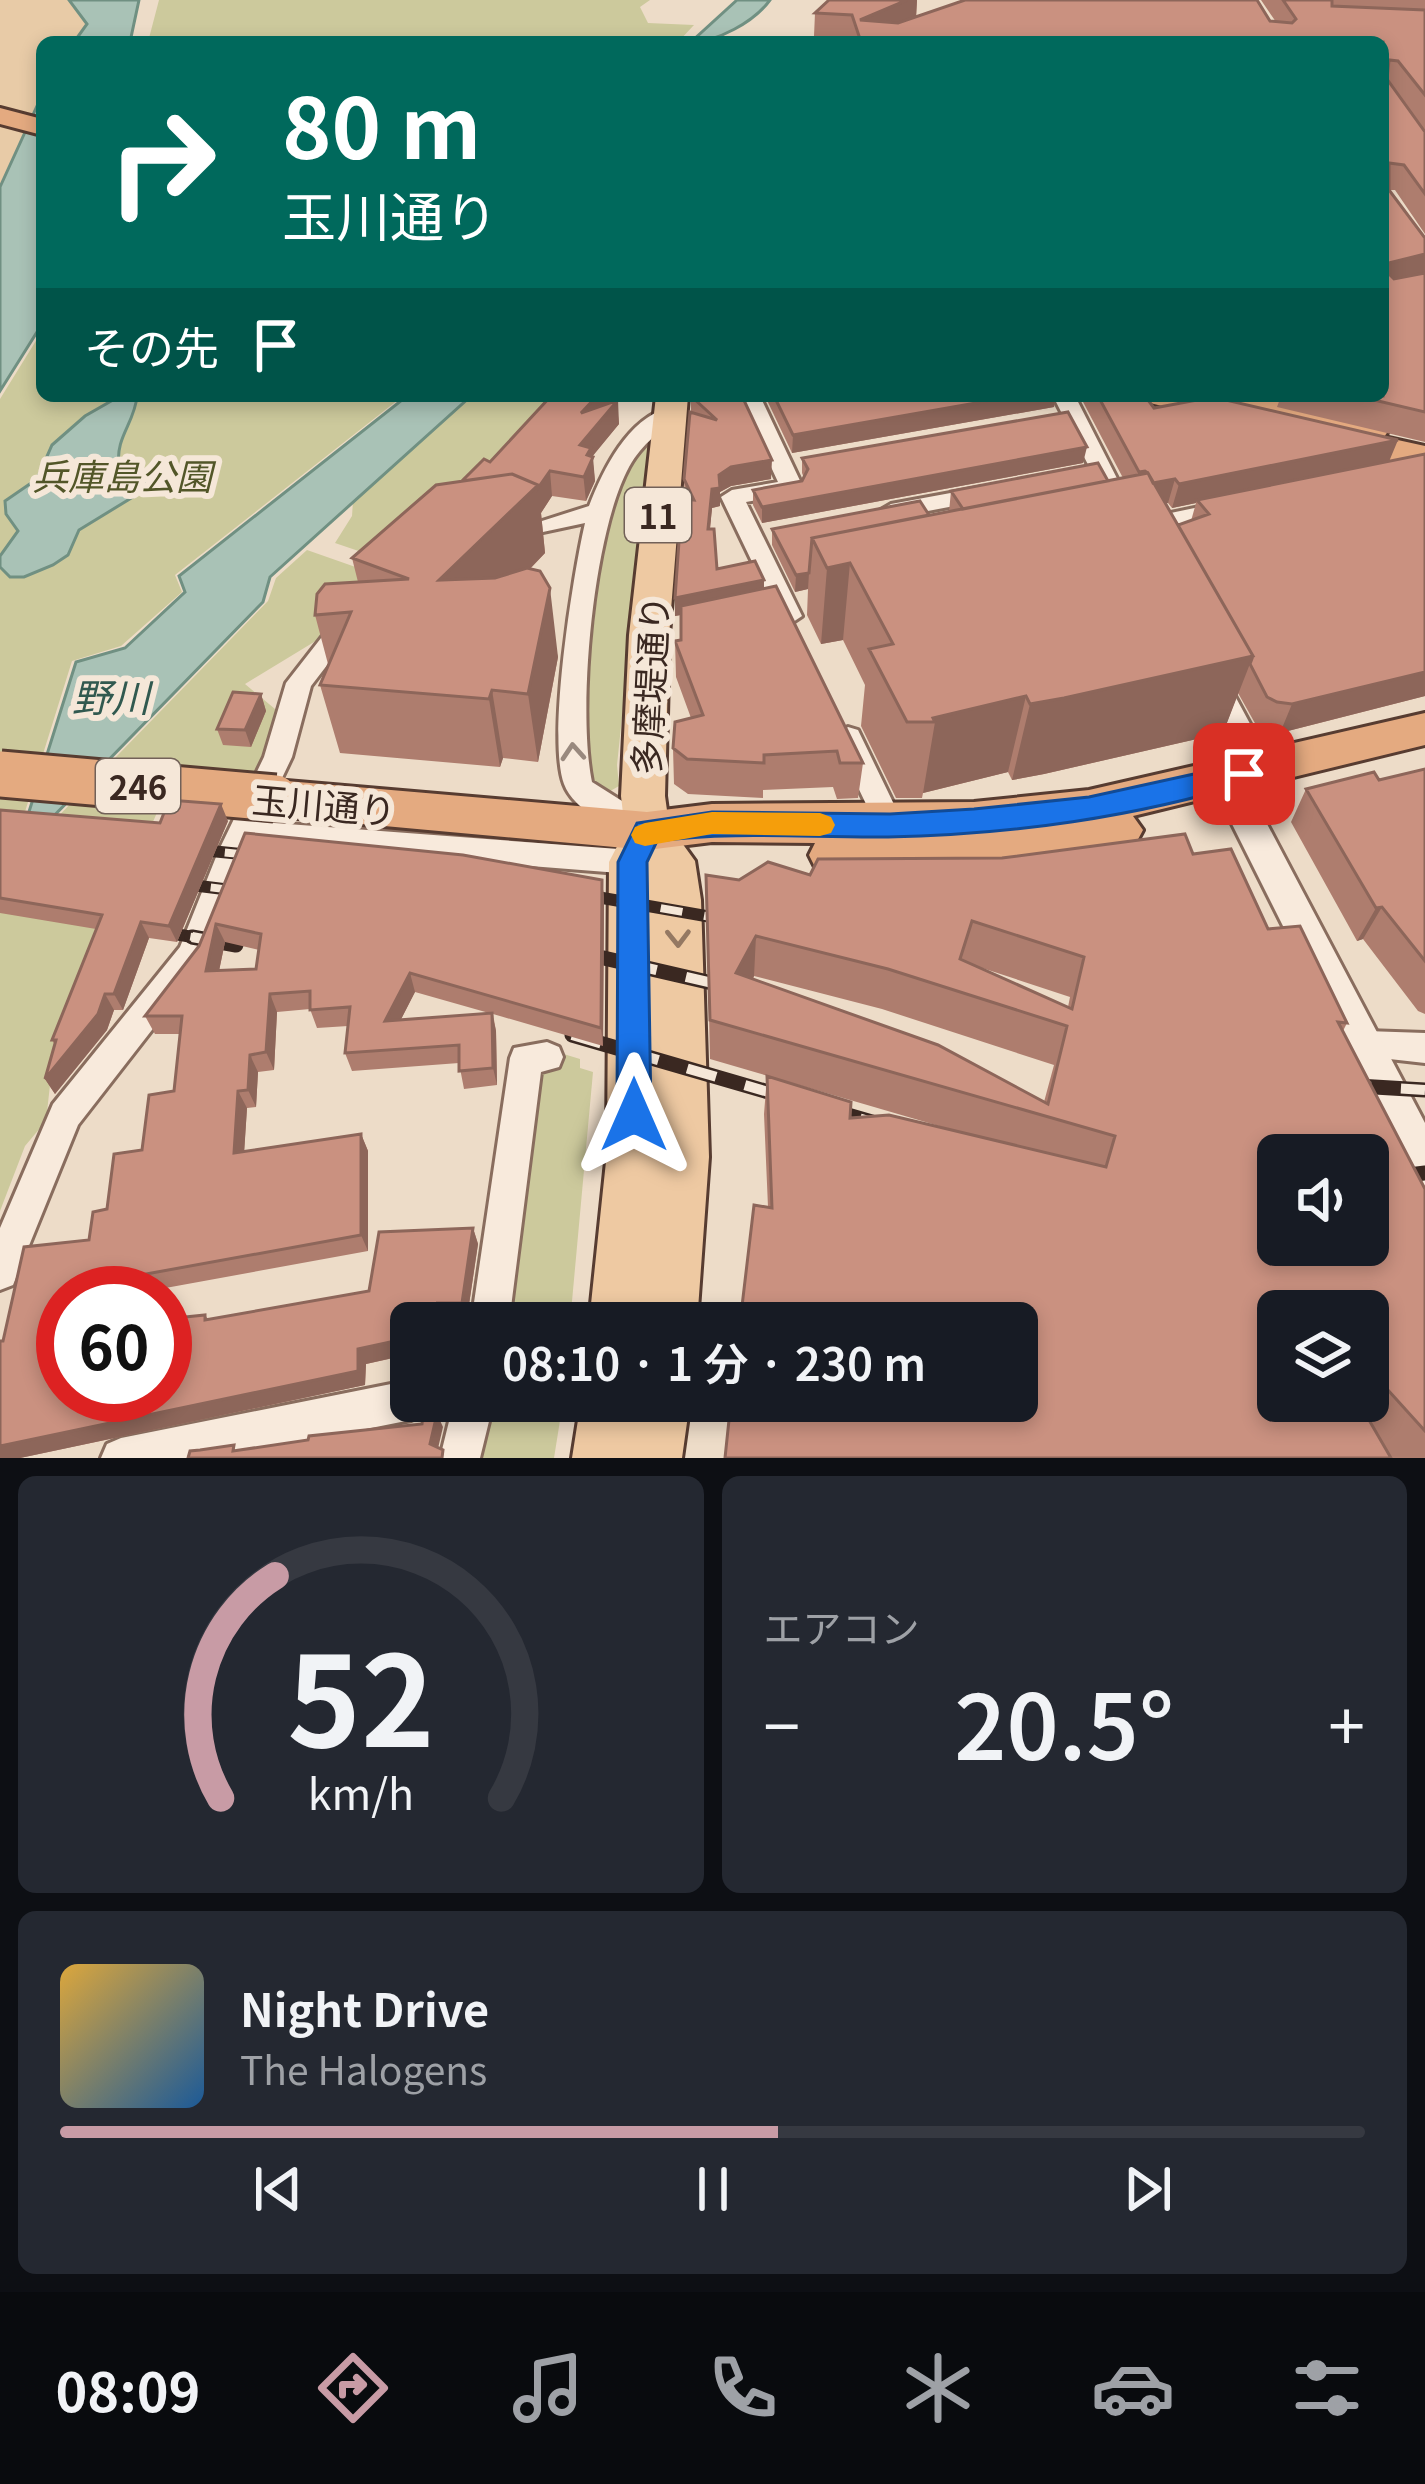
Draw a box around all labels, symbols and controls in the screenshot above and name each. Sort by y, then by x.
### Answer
text: 80 m [282,62,481,183]
icon: right [84,84,240,240]
text: 玉川通り [282,174,498,253]
icon: arrive [243,312,309,378]
text: その先 [84,313,219,378]
park label: 兵庫島公園 [32,448,217,500]
road number: 11 [625,488,691,542]
street label: 多摩堤通り [617,594,679,776]
water label: 野川 [72,667,154,723]
pin [1193,723,1295,825]
icon: arrive [1211,741,1277,807]
one-way arrow [561,743,587,762]
road number: 246 [96,759,180,813]
street label: 玉川通り [250,771,398,835]
one-way arrow [665,929,691,948]
position arrow [571,1052,697,1178]
map controls [1257,1134,1389,1422]
button: sound [1257,1134,1389,1266]
speed limit sign: 60 [36,1266,192,1422]
button: layers [1257,1290,1389,1422]
text: 08:10 · 1 分 · 230 m [502,1329,926,1394]
text: エアコン [764,1598,920,1654]
text: 52 [287,1602,434,1783]
text: 20.5° [954,1656,1174,1786]
text: − [764,1674,800,1770]
text: + [1328,1674,1365,1770]
text: km/h [308,1759,414,1821]
text: Night Drive [240,1975,489,2040]
text: The Halogens [240,2040,487,2096]
icon: previous [245,2156,311,2222]
icon: pause [680,2156,746,2222]
icon: next [1115,2156,1181,2222]
icon: directions [311,2346,395,2430]
icon: music [506,2346,590,2430]
icon: phone [701,2346,785,2430]
icon: climate [896,2346,980,2430]
icon: car [1091,2346,1175,2430]
icon: filters [1285,2346,1369,2430]
text: 08:09 [55,2349,200,2428]

